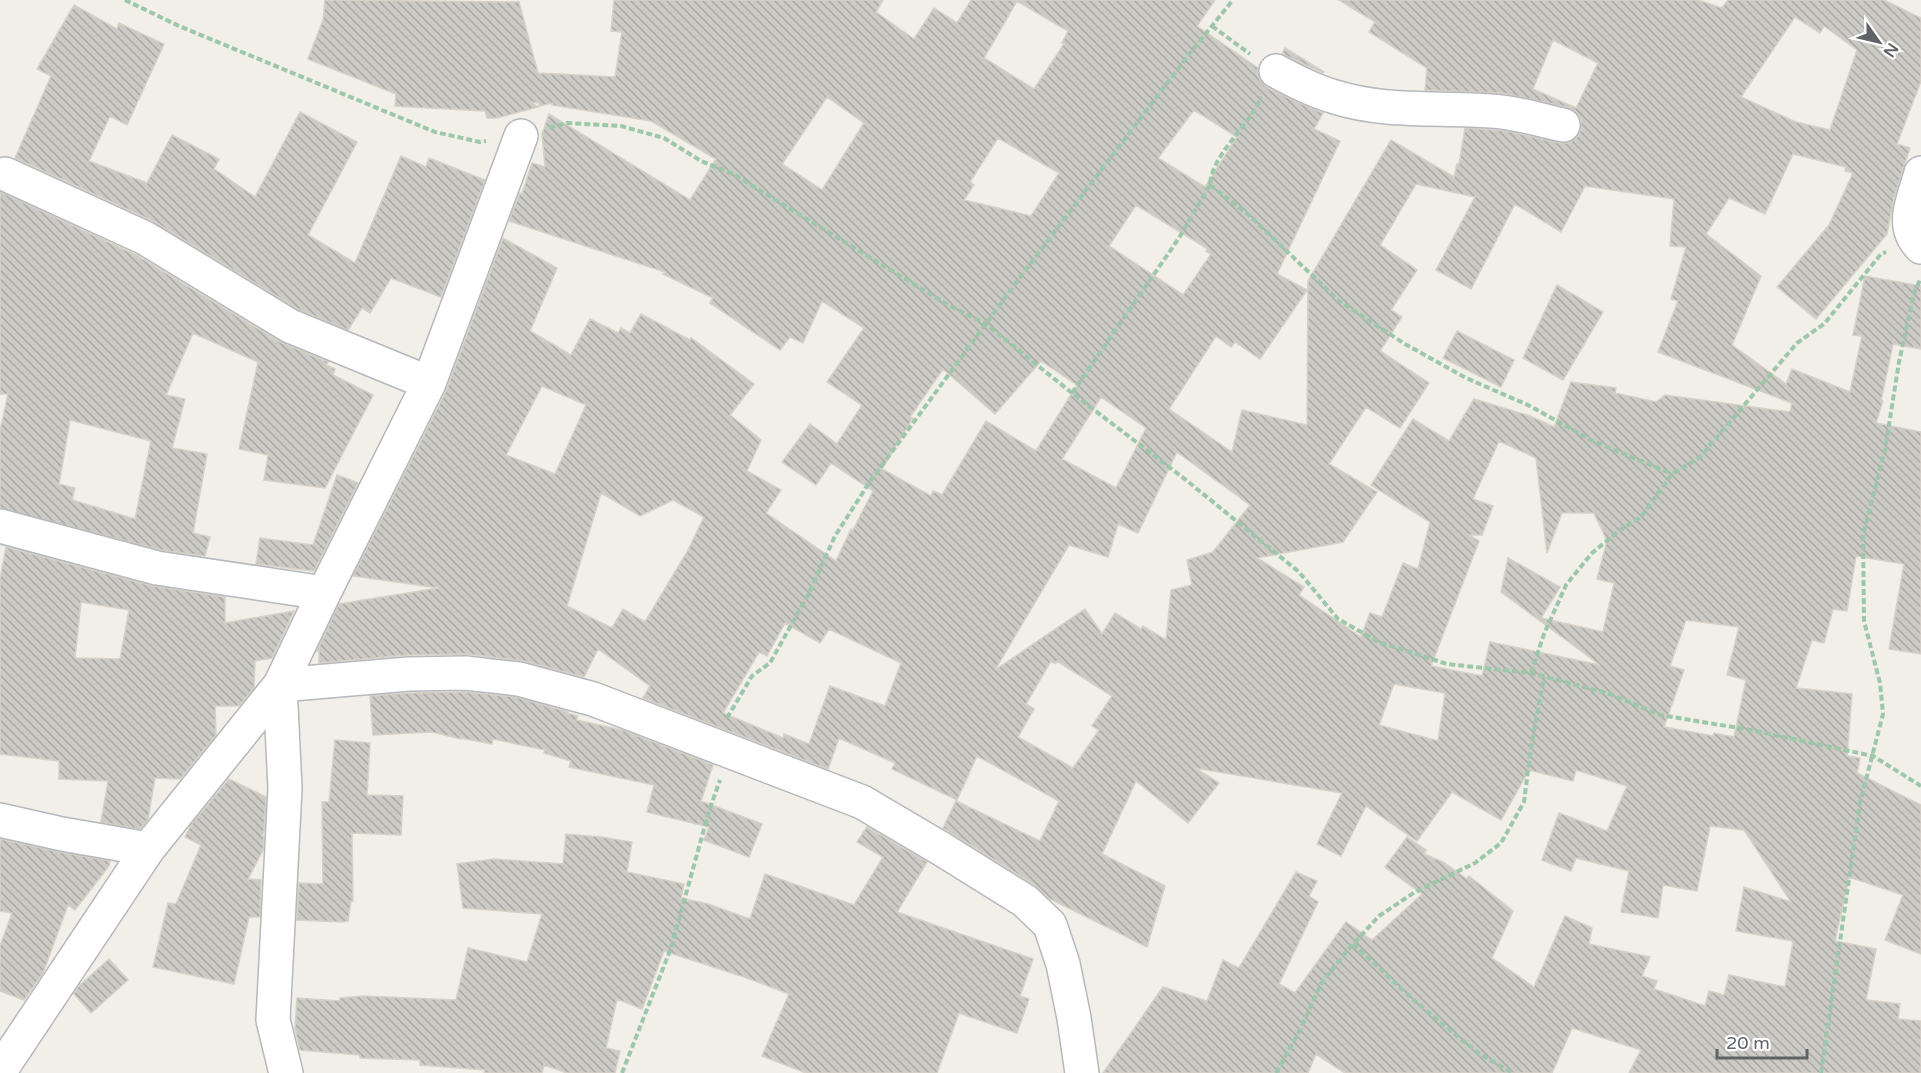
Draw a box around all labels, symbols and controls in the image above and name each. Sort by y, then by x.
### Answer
north arrow [1849,12,1909,72]
text: N [1879,39,1902,61]
scale bar [1717,1022,1807,1060]
text: 20 m [1726,1032,1770,1054]

